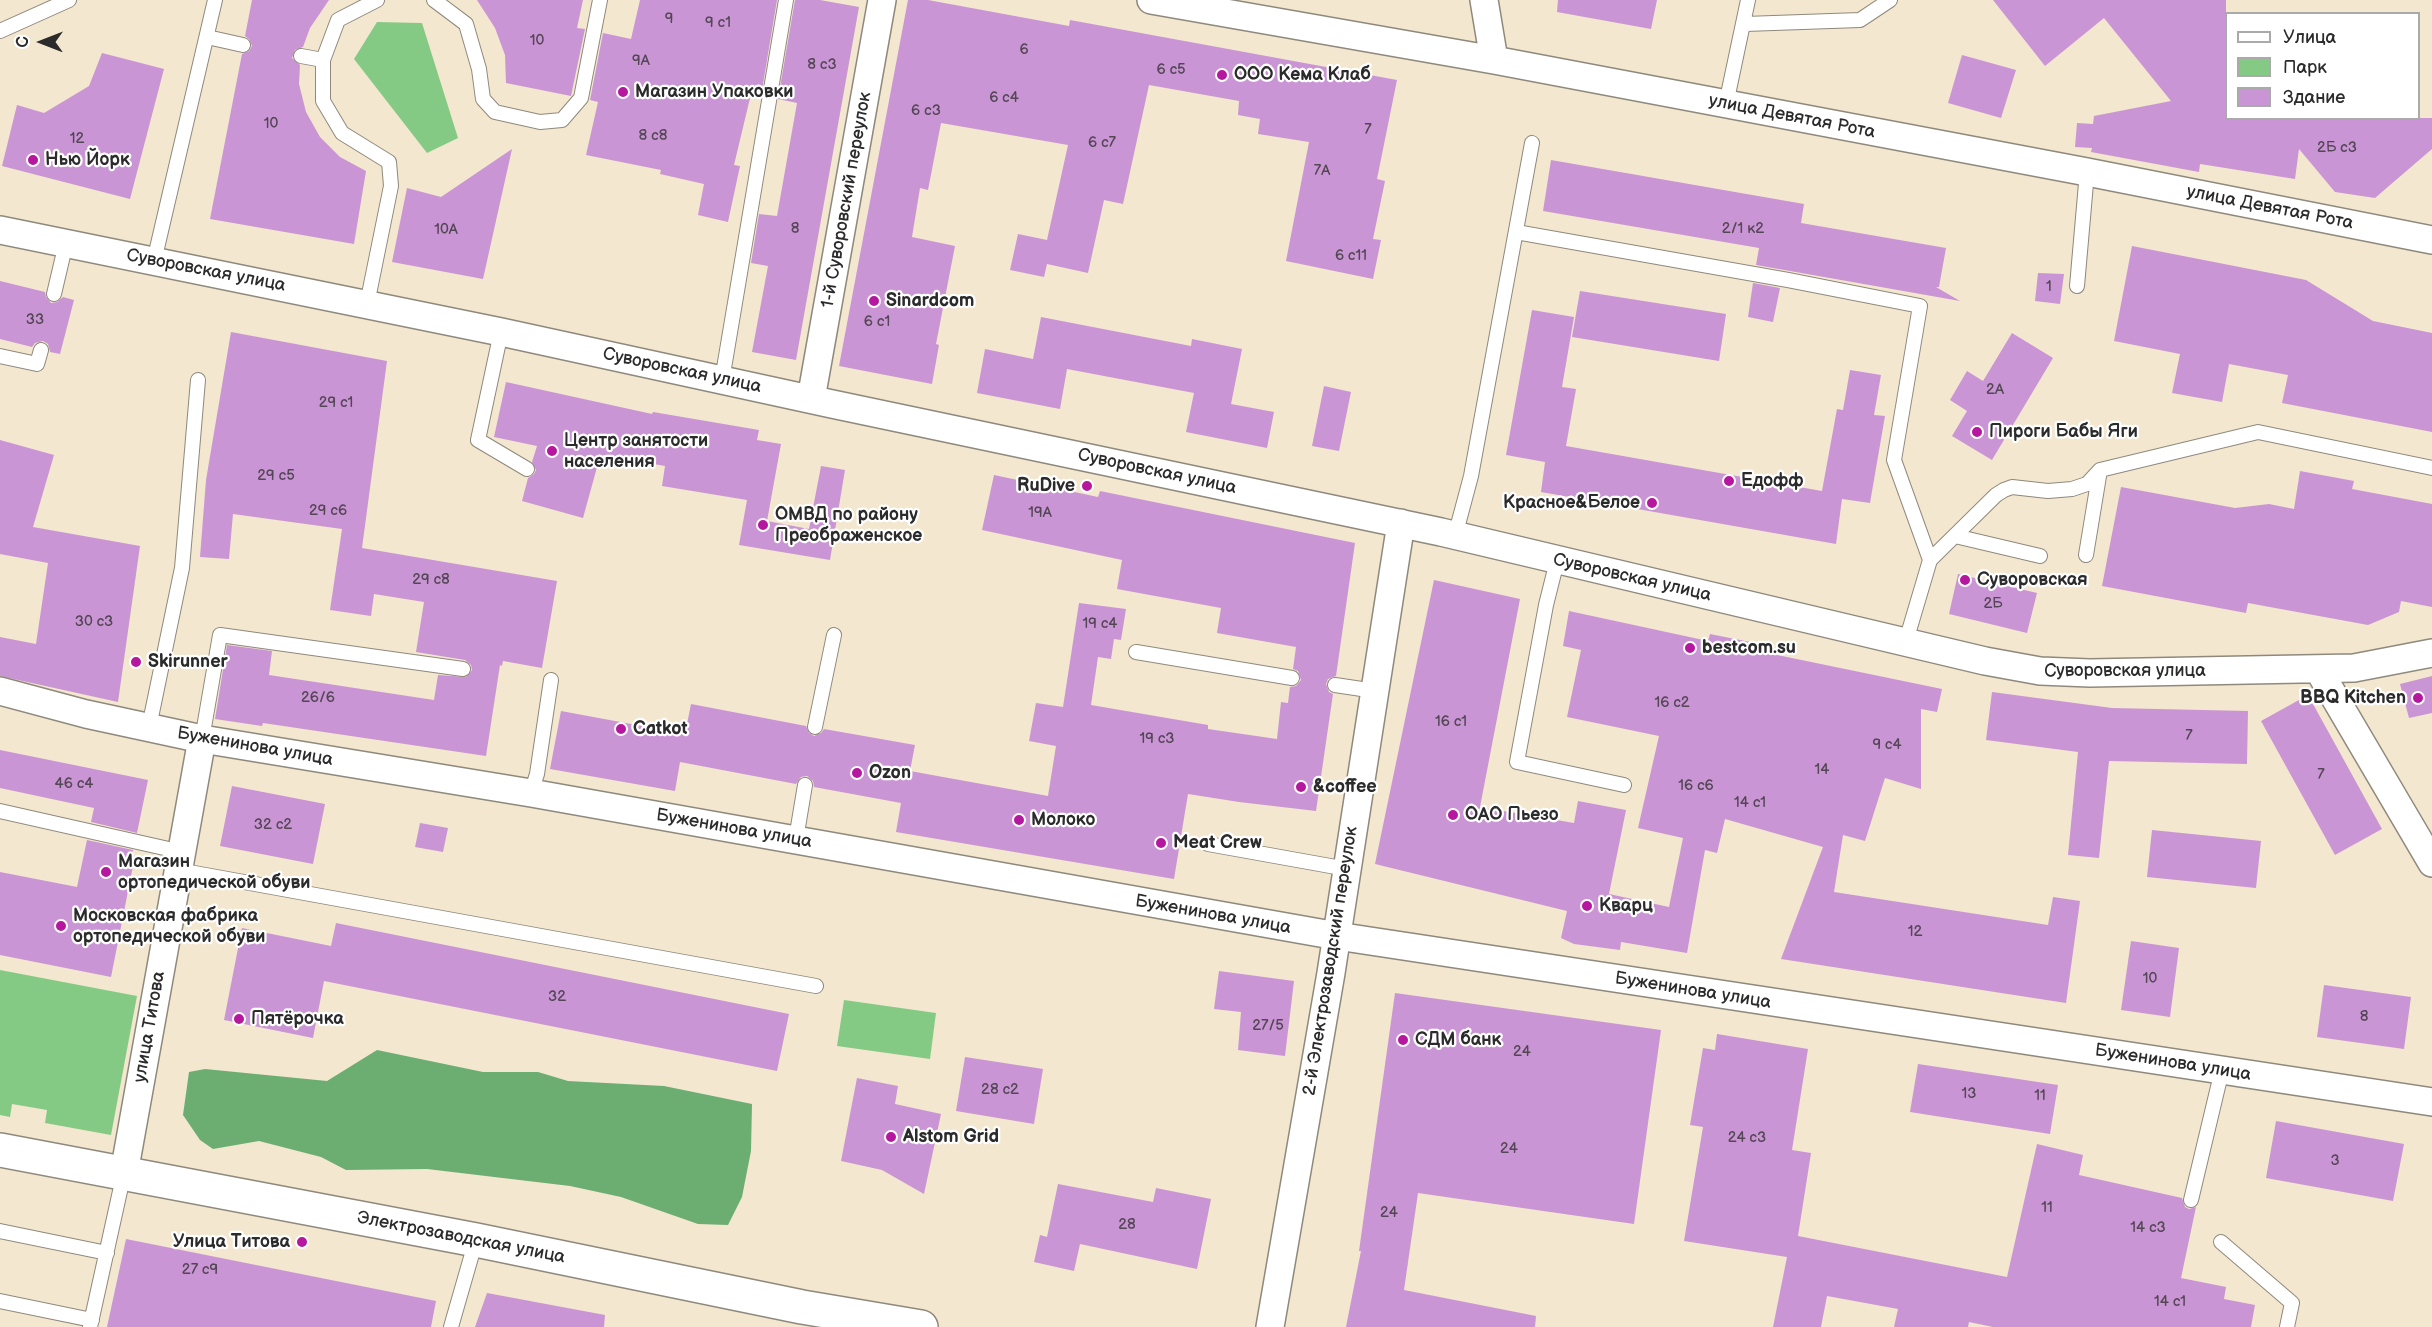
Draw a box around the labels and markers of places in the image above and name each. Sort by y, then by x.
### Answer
place label: ООО Кема Клаб [1234,64,1371,86]
marker: ООО Кема Клаб [1215,68,1229,82]
place label: Магазин Упаковки [635,81,793,103]
marker: Магазин Упаковки [616,85,630,99]
place label: Нью Йорк [45,149,130,171]
marker: Нью Йорк [26,153,40,167]
place label: Sinardcom [886,290,974,312]
marker: Sinardcom [867,294,881,308]
place label: Пироги Бабы Яги [1989,421,2138,443]
marker: Пироги Бабы Яги [1970,425,1984,439]
place label: Центр занятости населения [564,430,708,472]
marker: Центр занятости населения [545,444,559,458]
place label: Едофф [1741,470,1804,492]
marker: Едофф [1722,474,1736,488]
place label: RuDive [1017,475,1075,497]
marker: RuDive [1080,479,1094,493]
place label: Красное&Белое [1503,492,1640,514]
marker: Красное&Белое [1645,496,1659,510]
place label: ОМВД по району Преображенское [775,504,922,546]
marker: ОМВД по району Преображенское [756,518,770,532]
place label: Суворовская [1977,569,2088,591]
marker: Суворовская [1958,573,1972,587]
place label: bestcom.su [1702,637,1796,659]
marker: bestcom.su [1683,641,1697,655]
place label: Skirunner [148,651,228,673]
marker: Skirunner [129,655,143,669]
place label: BBQ Kitchen [2300,687,2406,709]
marker: BBQ Kitchen [2411,691,2425,705]
place label: Catkot [633,718,687,740]
marker: Catkot [614,722,628,736]
place label: Ozon [869,762,911,784]
marker: Ozon [850,766,864,780]
place label: &coffee [1313,776,1377,798]
marker: &coffee [1294,780,1308,794]
place label: ОАО Пьезо [1465,804,1559,826]
marker: ОАО Пьезо [1446,808,1460,822]
place label: Молоко [1031,809,1095,831]
marker: Молоко [1012,813,1026,827]
place label: Meat Crew [1173,832,1262,854]
marker: Meat Crew [1154,836,1168,850]
place label: Магазин ортопедической обуви [118,851,311,894]
marker: Магазин ортопедической обуви [99,865,113,879]
place label: Кварц [1599,895,1653,917]
marker: Кварц [1580,899,1594,913]
place label: Московская фабрика ортопедической обуви [73,905,266,948]
marker: Московская фабрика ортопедической обуви [54,919,68,933]
place label: Пятёрочка [251,1008,344,1030]
marker: Пятёрочка [232,1012,246,1026]
place label: СДМ банк [1415,1029,1501,1051]
marker: СДМ банк [1396,1033,1410,1047]
place label: Alstom Grid [903,1126,999,1148]
marker: Alstom Grid [884,1130,898,1144]
place label: Улица Титова [173,1231,290,1253]
marker: Улица Титова [295,1235,309,1249]

